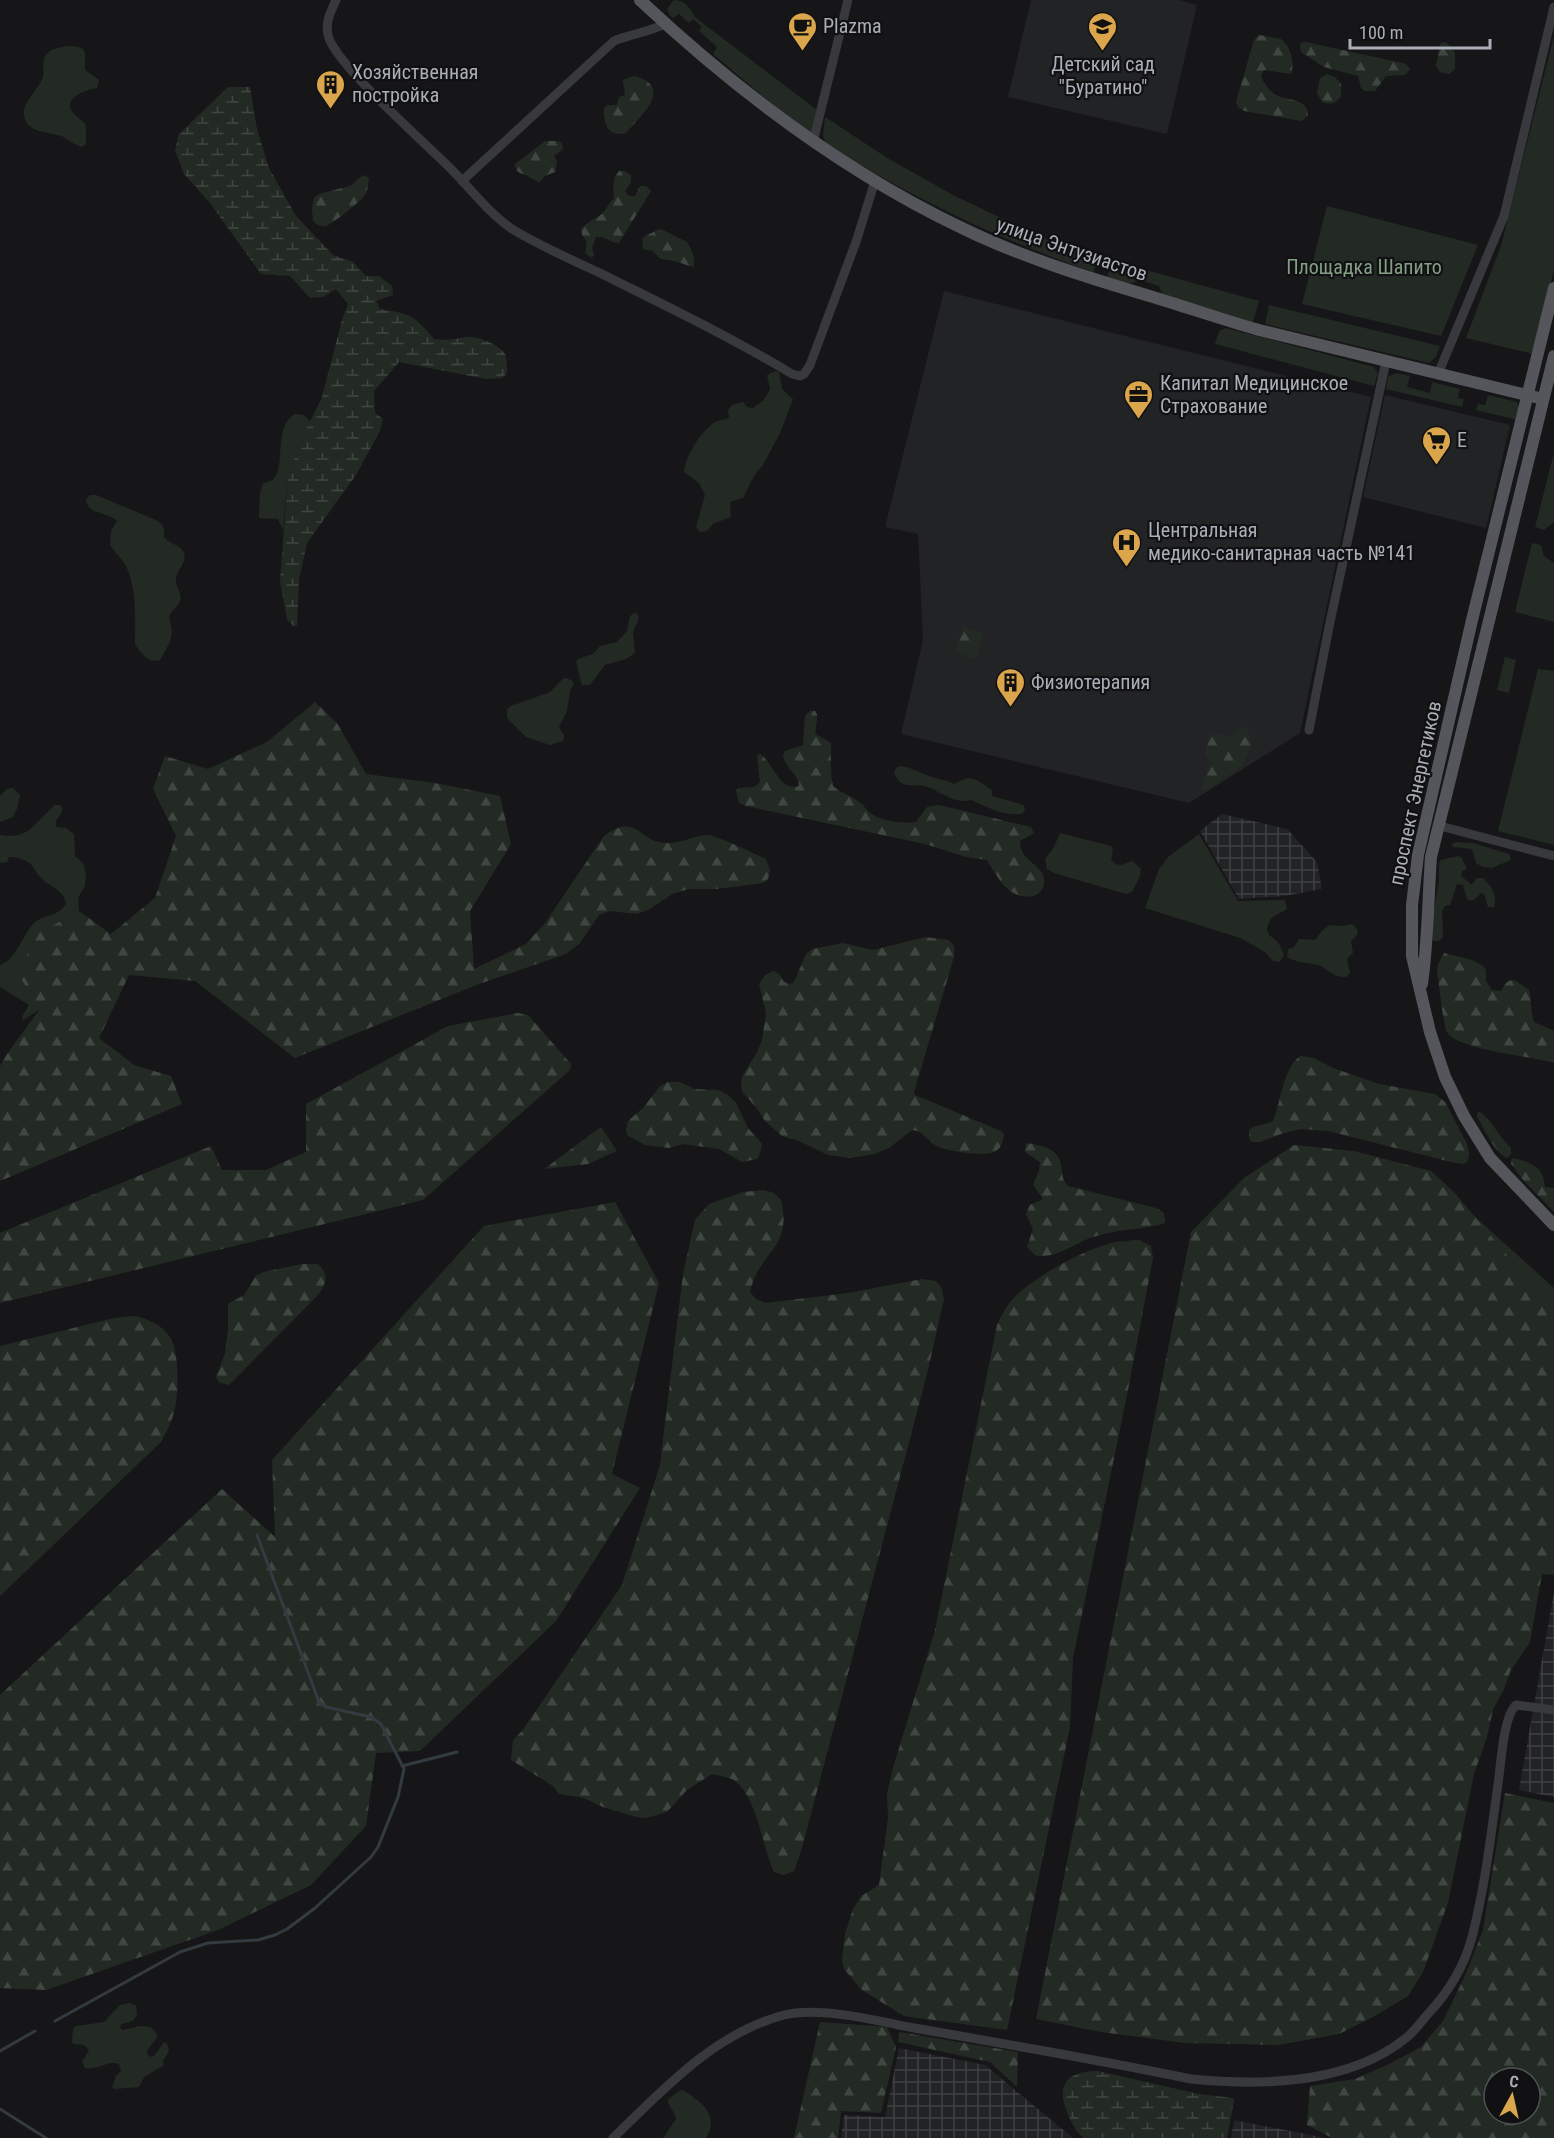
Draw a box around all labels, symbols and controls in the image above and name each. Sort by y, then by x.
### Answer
cafe icon: Plazma [786,10,818,52]
school or university icon: Детский сад "Буратино" [1087,10,1119,52]
scale bar [1350,12,1490,50]
place label: Plazma [823,14,882,38]
text: 100 m [1359,22,1403,43]
place label: Детский сад "Буратино" [1051,52,1155,99]
place label: Хозяйственная постройка [352,60,478,107]
building icon: Хозяйственная постройка [315,68,347,110]
street label: улица Энтузиастов [993,212,1151,286]
park label: Площадка Шапито [1286,255,1442,279]
place label: Капитал Медицинское Страхование [1160,371,1348,418]
office icon: Капитал Медицинское Страхование [1123,378,1155,420]
supermarket icon: Е [1420,424,1452,466]
place label: Е [1457,428,1467,452]
place label: Центральная медико-санитарная часть №141 [1148,518,1415,565]
hospital icon: Центральная медико-санитарная часть №141 [1111,526,1143,568]
building icon: Физиотерапия [994,666,1026,708]
place label: Физиотерапия [1031,670,1150,694]
street label: проспект Энергетиков [1384,699,1446,887]
north arrow [1482,2066,1542,2126]
text: С [1508,2072,1520,2092]

